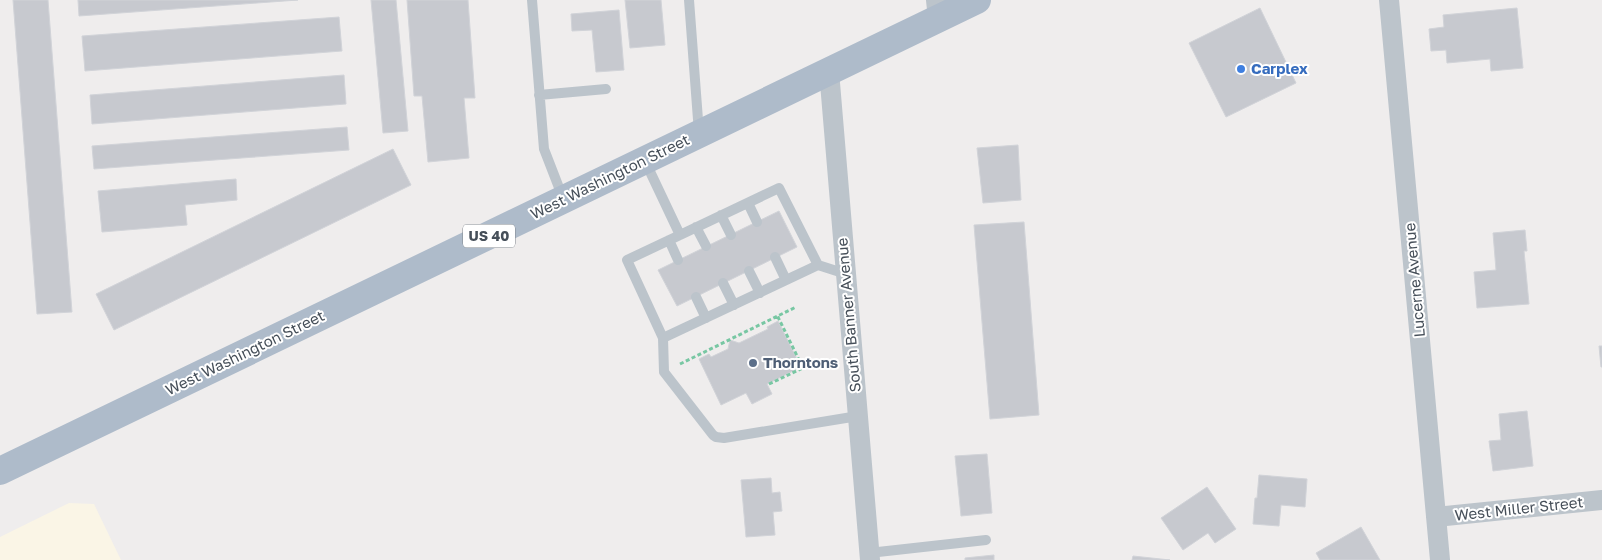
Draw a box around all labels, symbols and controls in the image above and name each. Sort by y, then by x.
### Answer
place label: Carplex [1251,59,1308,77]
marker: Carplex [1235,63,1247,75]
street label: West Washington Street [527,130,692,222]
street label: Lucerne Avenue [1400,222,1428,338]
road number: US 40 [463,225,515,248]
street label: South Banner Avenue [832,237,864,393]
street label: West Washington Street [162,306,327,398]
place label: Thorntons [763,353,838,371]
marker: Thorntons [747,357,759,369]
street label: West Miller Street [1454,492,1584,524]

